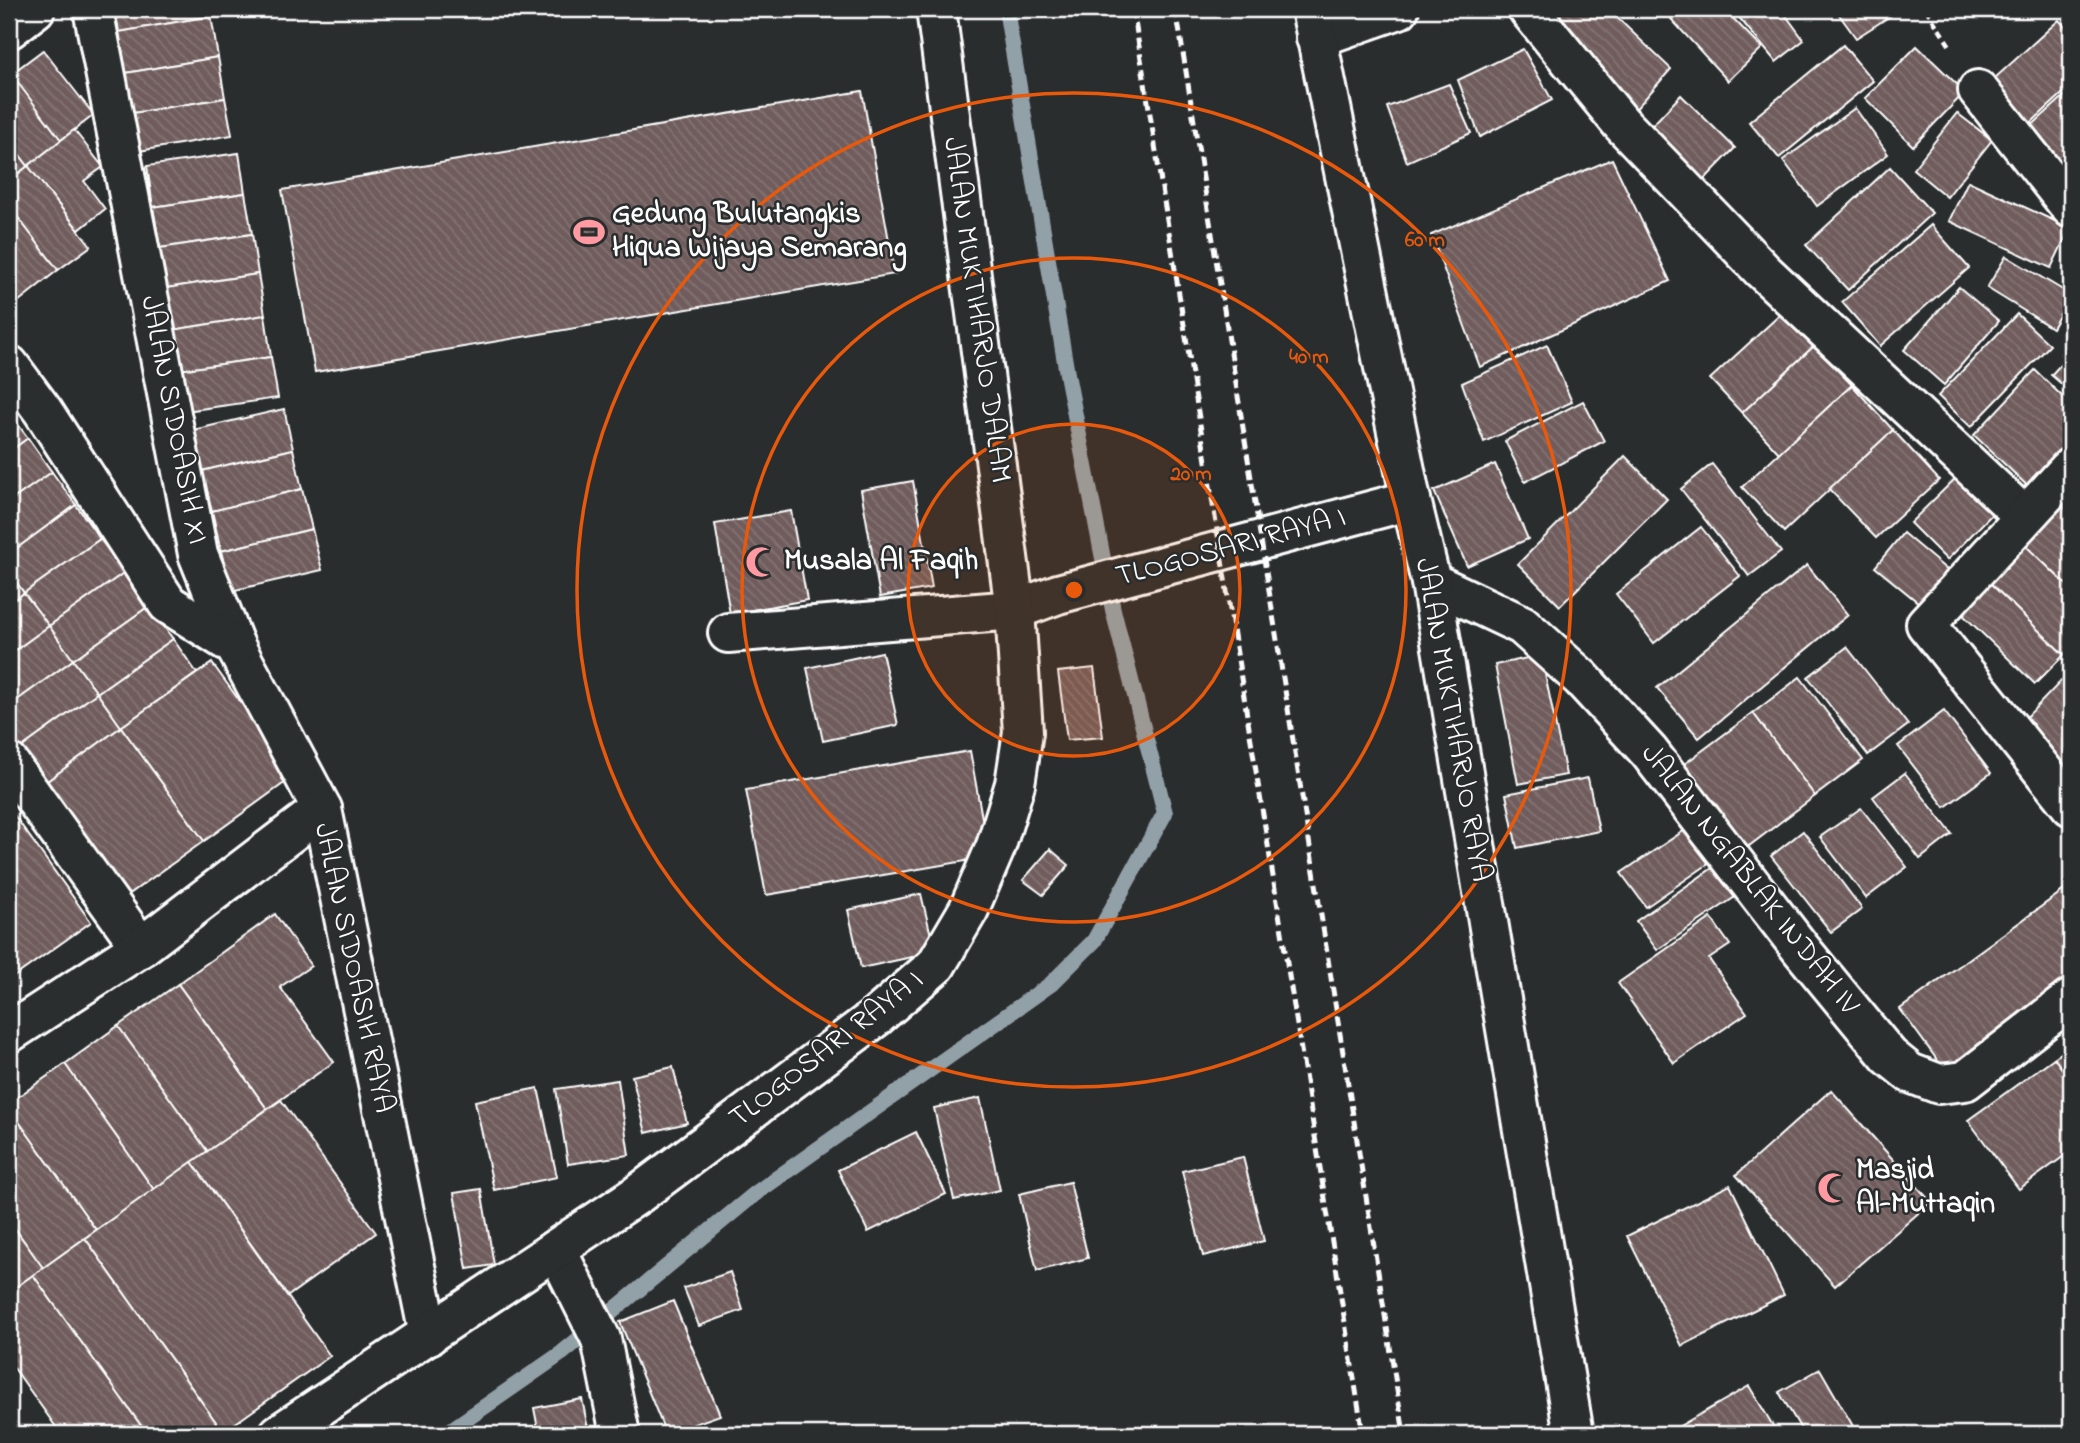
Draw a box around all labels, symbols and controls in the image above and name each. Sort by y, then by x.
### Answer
street label: JALAN MUKTIHARJO DALAM [930,134,1022,486]
place label: Gedung Bulutangkis Hiqua Wijaya Semarang [612,193,907,272]
sports icon: Gedung Bulutangkis Hiqua Wijaya Semarang [572,215,606,249]
text: 60 m [1405,226,1445,256]
street label: JALAN SIDOASIH XI [127,292,219,548]
text: 40 m [1289,343,1329,373]
text: 20 m [1169,460,1212,490]
street label: TLOGOSARI RAYA I [1111,496,1351,600]
place label: Musala Al Faqih [784,540,978,584]
mosque icon: Musala Al Faqih [744,545,778,579]
street label: JALAN MUKTIHARJO RAYA [1402,555,1502,885]
centre of rings [1062,578,1086,602]
street label: JALAN NGABLAK INDAH IV [1629,735,1870,1026]
street label: JALAN SIDOASIH RAYA [301,819,405,1117]
street label: TLOGOSARI RAYA I [720,960,934,1140]
place label: Masjid Al-Muttaqin [1856,1149,1995,1227]
mosque icon: Masjid Al-Muttaqin [1816,1171,1850,1205]

